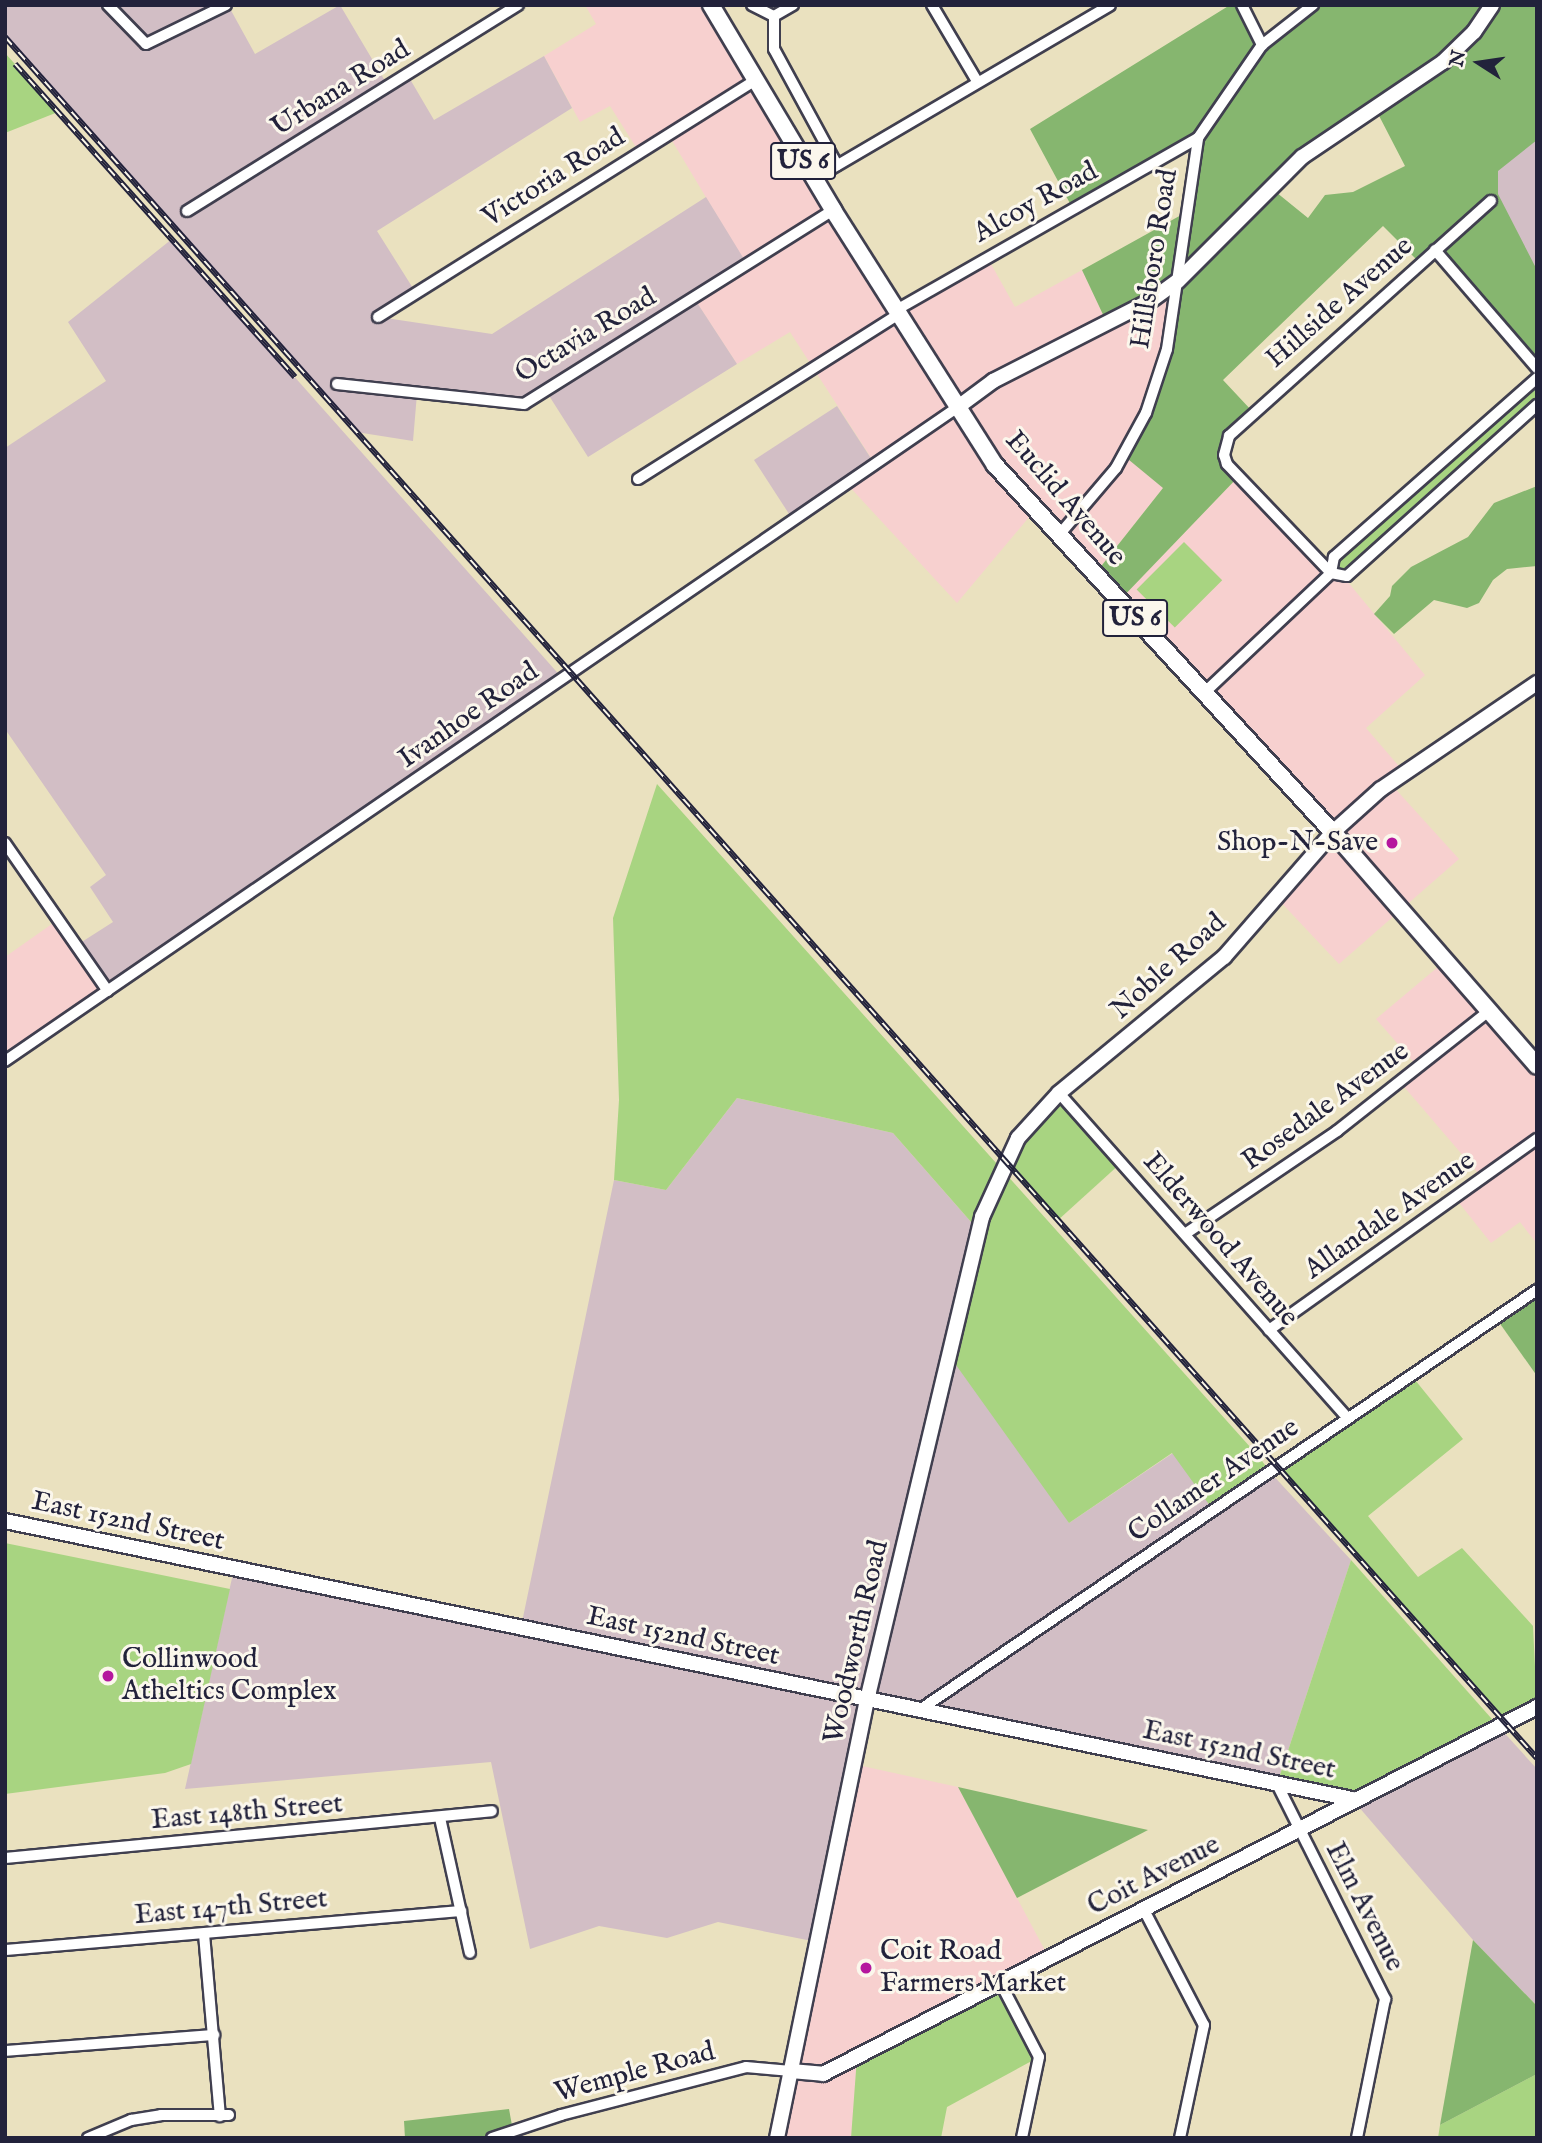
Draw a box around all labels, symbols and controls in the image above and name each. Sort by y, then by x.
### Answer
north arrow [1444,28,1514,98]
street label: Urbana Road [266,33,416,145]
text: N [1445,48,1472,69]
street label: Victoria Road [477,121,631,235]
road number: US 6 [770,138,836,184]
street label: Alcoy Road [968,155,1104,251]
street label: Hillsboro Road [1124,167,1186,351]
street label: Hillside Avenue [1260,230,1420,376]
street label: Octavia Road [510,281,662,391]
street label: Euclid Avenue [997,425,1133,573]
road number: US 6 [1102,596,1168,640]
street label: Ivanhoe Road [393,656,545,776]
place label: Shop-N-Save [1217,826,1378,860]
marker: Shop-N-Save [1384,835,1400,851]
street label: Noble Road [1105,907,1233,1027]
street label: Rosedale Avenue [1236,1035,1416,1179]
street label: Allandale Avenue [1298,1145,1482,1287]
street label: Elderwood Avenue [1135,1146,1305,1334]
street label: Collamer Avenue [1122,1411,1306,1551]
street label: East 152nd Street [29,1485,227,1559]
street label: Woodworth Road [817,1537,897,1747]
street label: East 152nd Street [584,1600,782,1674]
place label: Collinwood Atheltics Complex [122,1643,337,1709]
marker: Collinwood Atheltics Complex [100,1668,116,1684]
street label: East 152nd Street [1140,1714,1338,1788]
street label: East 148th Street [150,1788,344,1838]
street label: Coit Avenue [1082,1828,1226,1924]
street label: Elm Avenue [1317,1837,1411,1977]
street label: East 147th Street [133,1883,329,1933]
place label: Coit Road Farmers Market [880,1935,1066,2001]
marker: Coit Road Farmers Market [858,1960,874,1976]
street label: Wemple Road [551,2035,719,2111]

